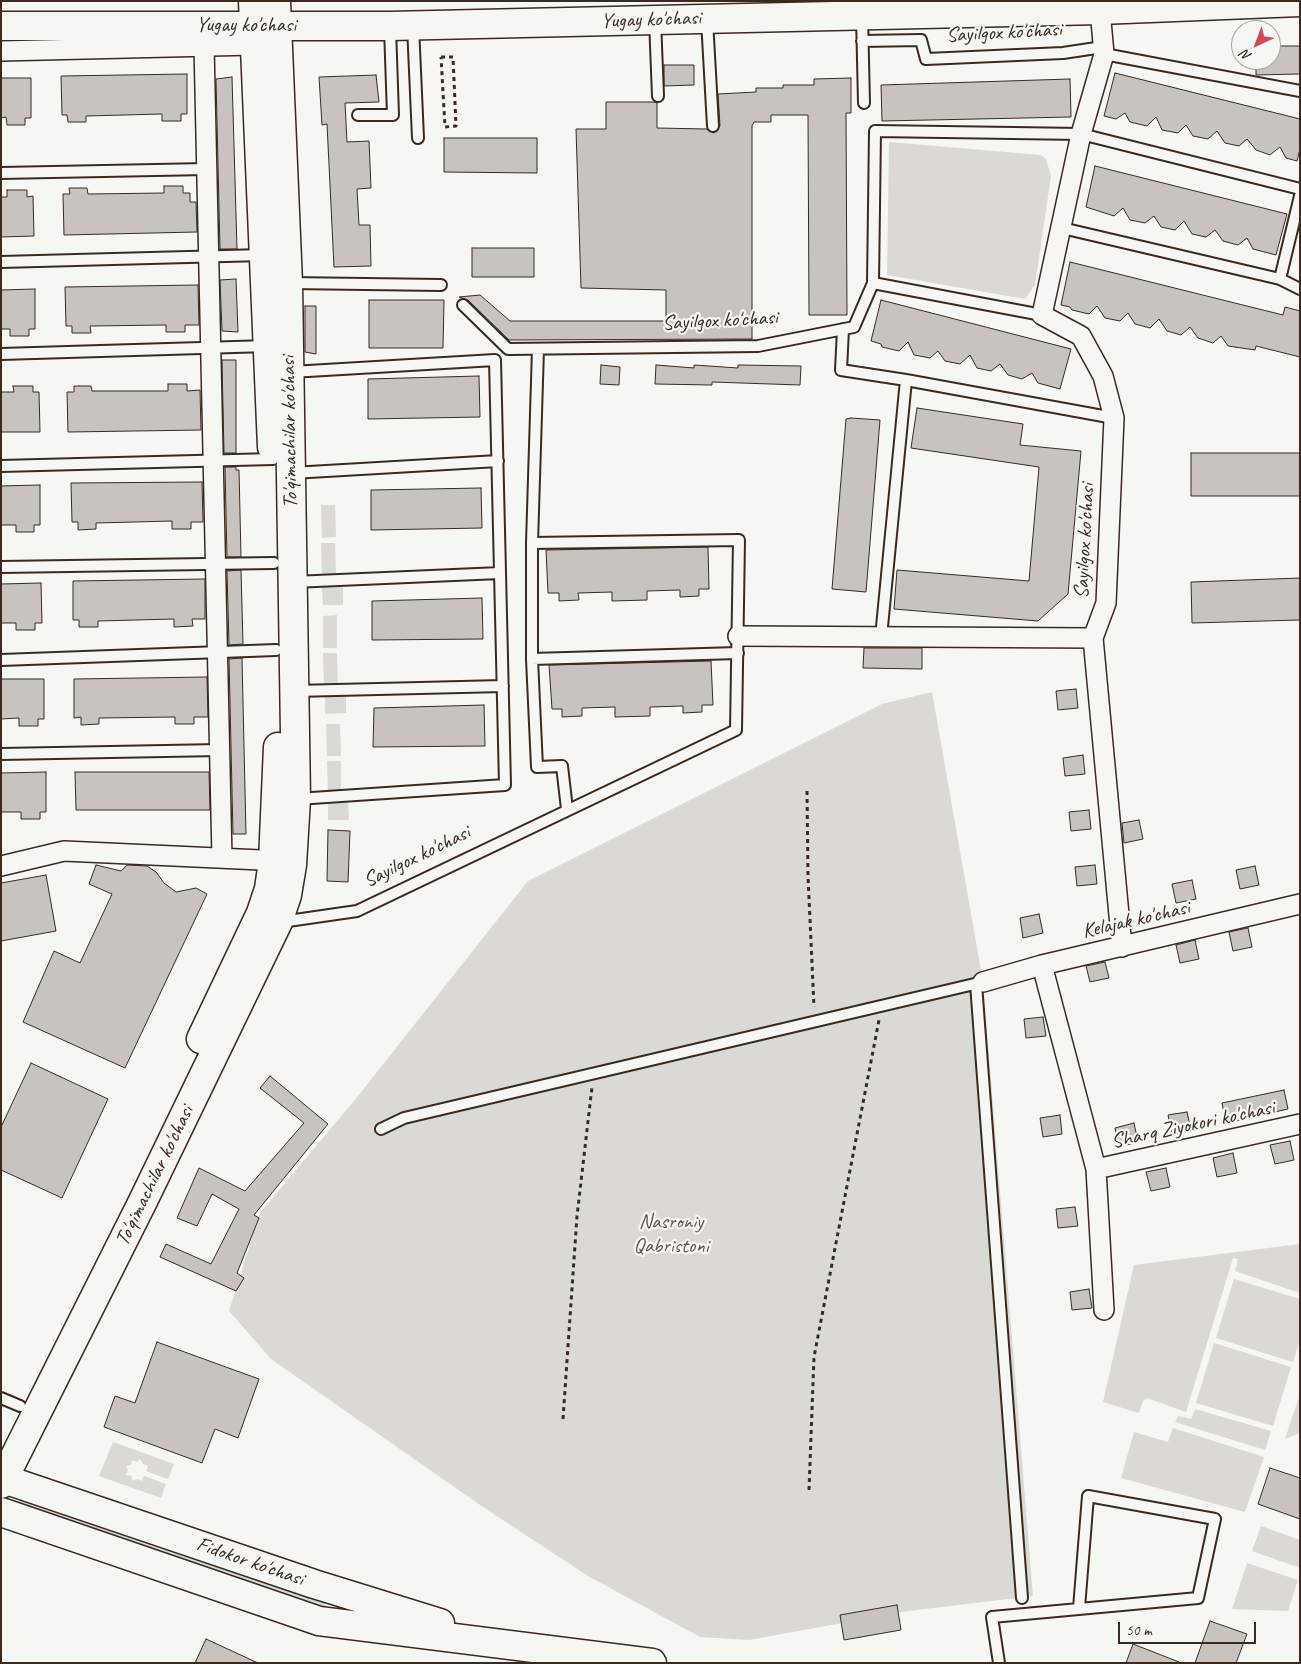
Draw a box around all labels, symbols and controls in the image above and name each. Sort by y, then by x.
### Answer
street label: Yugay ko'chasi [600,6,702,34]
street label: Yugay ko'chasi [196,12,296,38]
street label: Sayilgox ko'chasi [946,17,1062,49]
north arrow [1231,20,1281,70]
text: N [1237,46,1255,65]
street label: Sayilgox ko'chasi [662,305,778,337]
street label: To'qimachilar ko'chasi [276,355,304,509]
street label: Sayilgox ko'chasi [1069,483,1101,599]
street label: Sayilgox ko'chasi [360,820,474,894]
street label: Kelajak ko'chasi [1080,895,1192,945]
street label: Sharq Ziyokori ko'chasi [1109,1095,1277,1155]
street label: To'qimachilar ko'chasi [110,1102,200,1250]
park label: Nasroniy Qabristoni [633,1209,709,1259]
street label: Fidokor ko'chasi [193,1532,307,1592]
scale bar [1121,1612,1258,1644]
text: 50 m [1126,1621,1152,1640]

